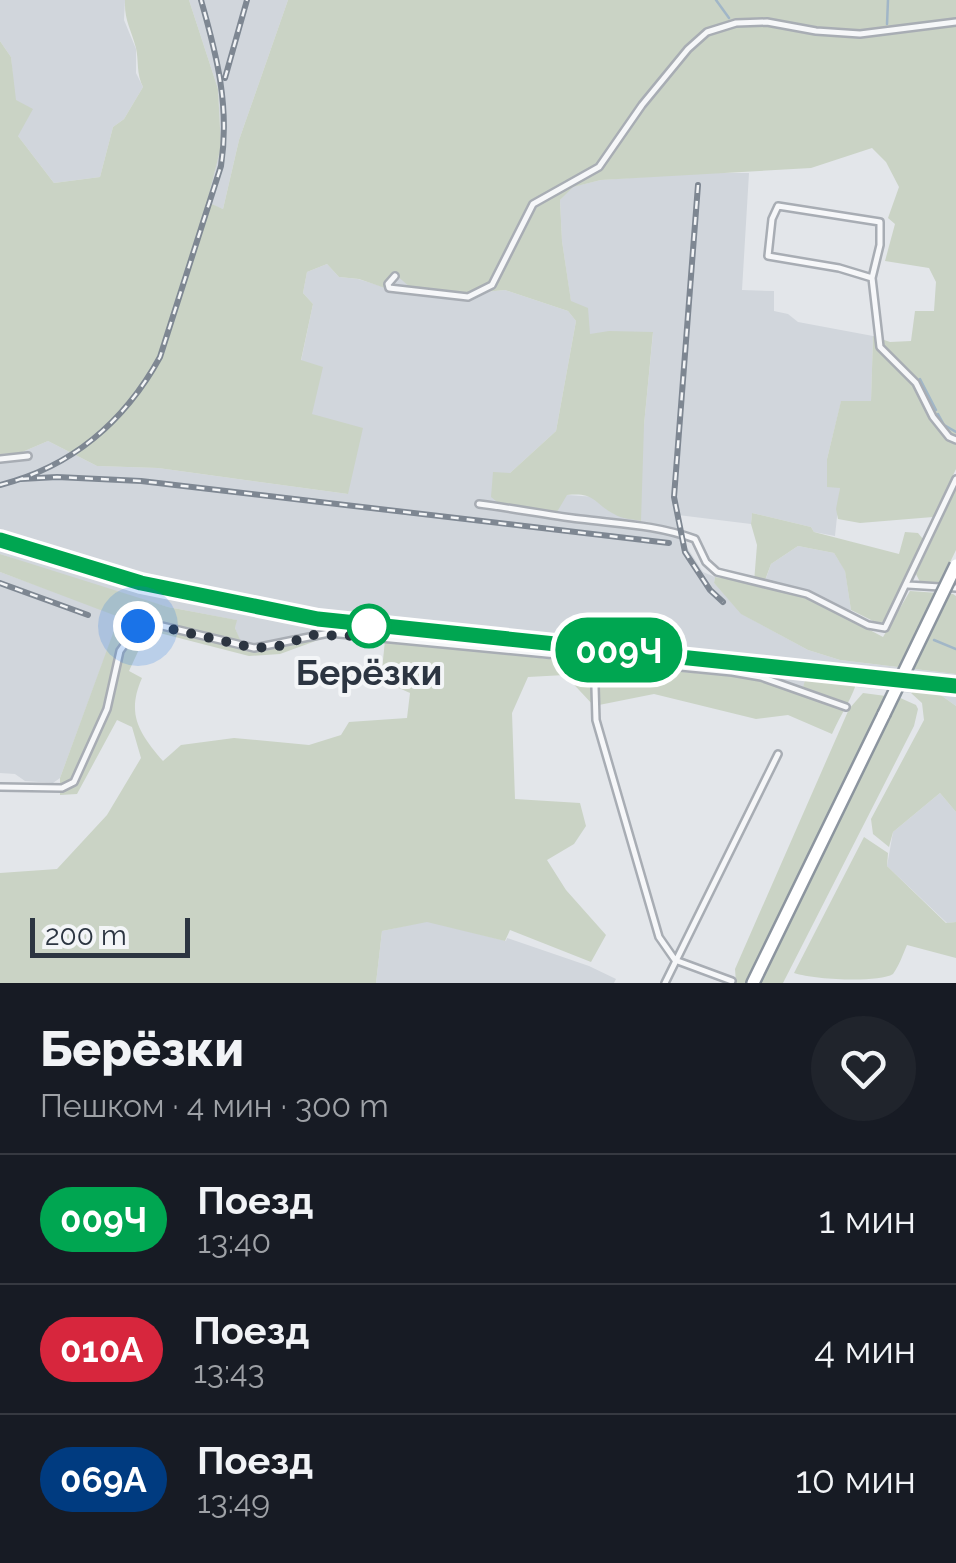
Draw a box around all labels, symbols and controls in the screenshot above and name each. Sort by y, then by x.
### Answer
your location [113,601,163,651]
marker: Берёзки [348,605,390,647]
line badge: 009Ч [549,618,689,682]
text: 009Ч [575,630,663,671]
place label: Берёзки [296,652,442,693]
scale bar [30,913,190,958]
text: 200 m [45,919,127,952]
button: heart [811,1016,916,1121]
text: Берёзки [40,1021,244,1077]
text: Пешком · 4 мин · 300 m [40,1087,389,1124]
text: Поезд [197,1178,314,1223]
text: 1 мин [819,1197,916,1242]
text: 009Ч [60,1199,147,1240]
text: 13:40 [197,1223,271,1260]
text: Поезд [193,1308,309,1353]
text: 4 мин [814,1327,916,1372]
text: 010А [60,1329,143,1370]
text: 13:43 [193,1353,265,1390]
text: Поезд [197,1438,313,1483]
text: 10 мин [795,1457,916,1502]
text: 069А [60,1459,147,1500]
text: 13:49 [197,1483,270,1520]

